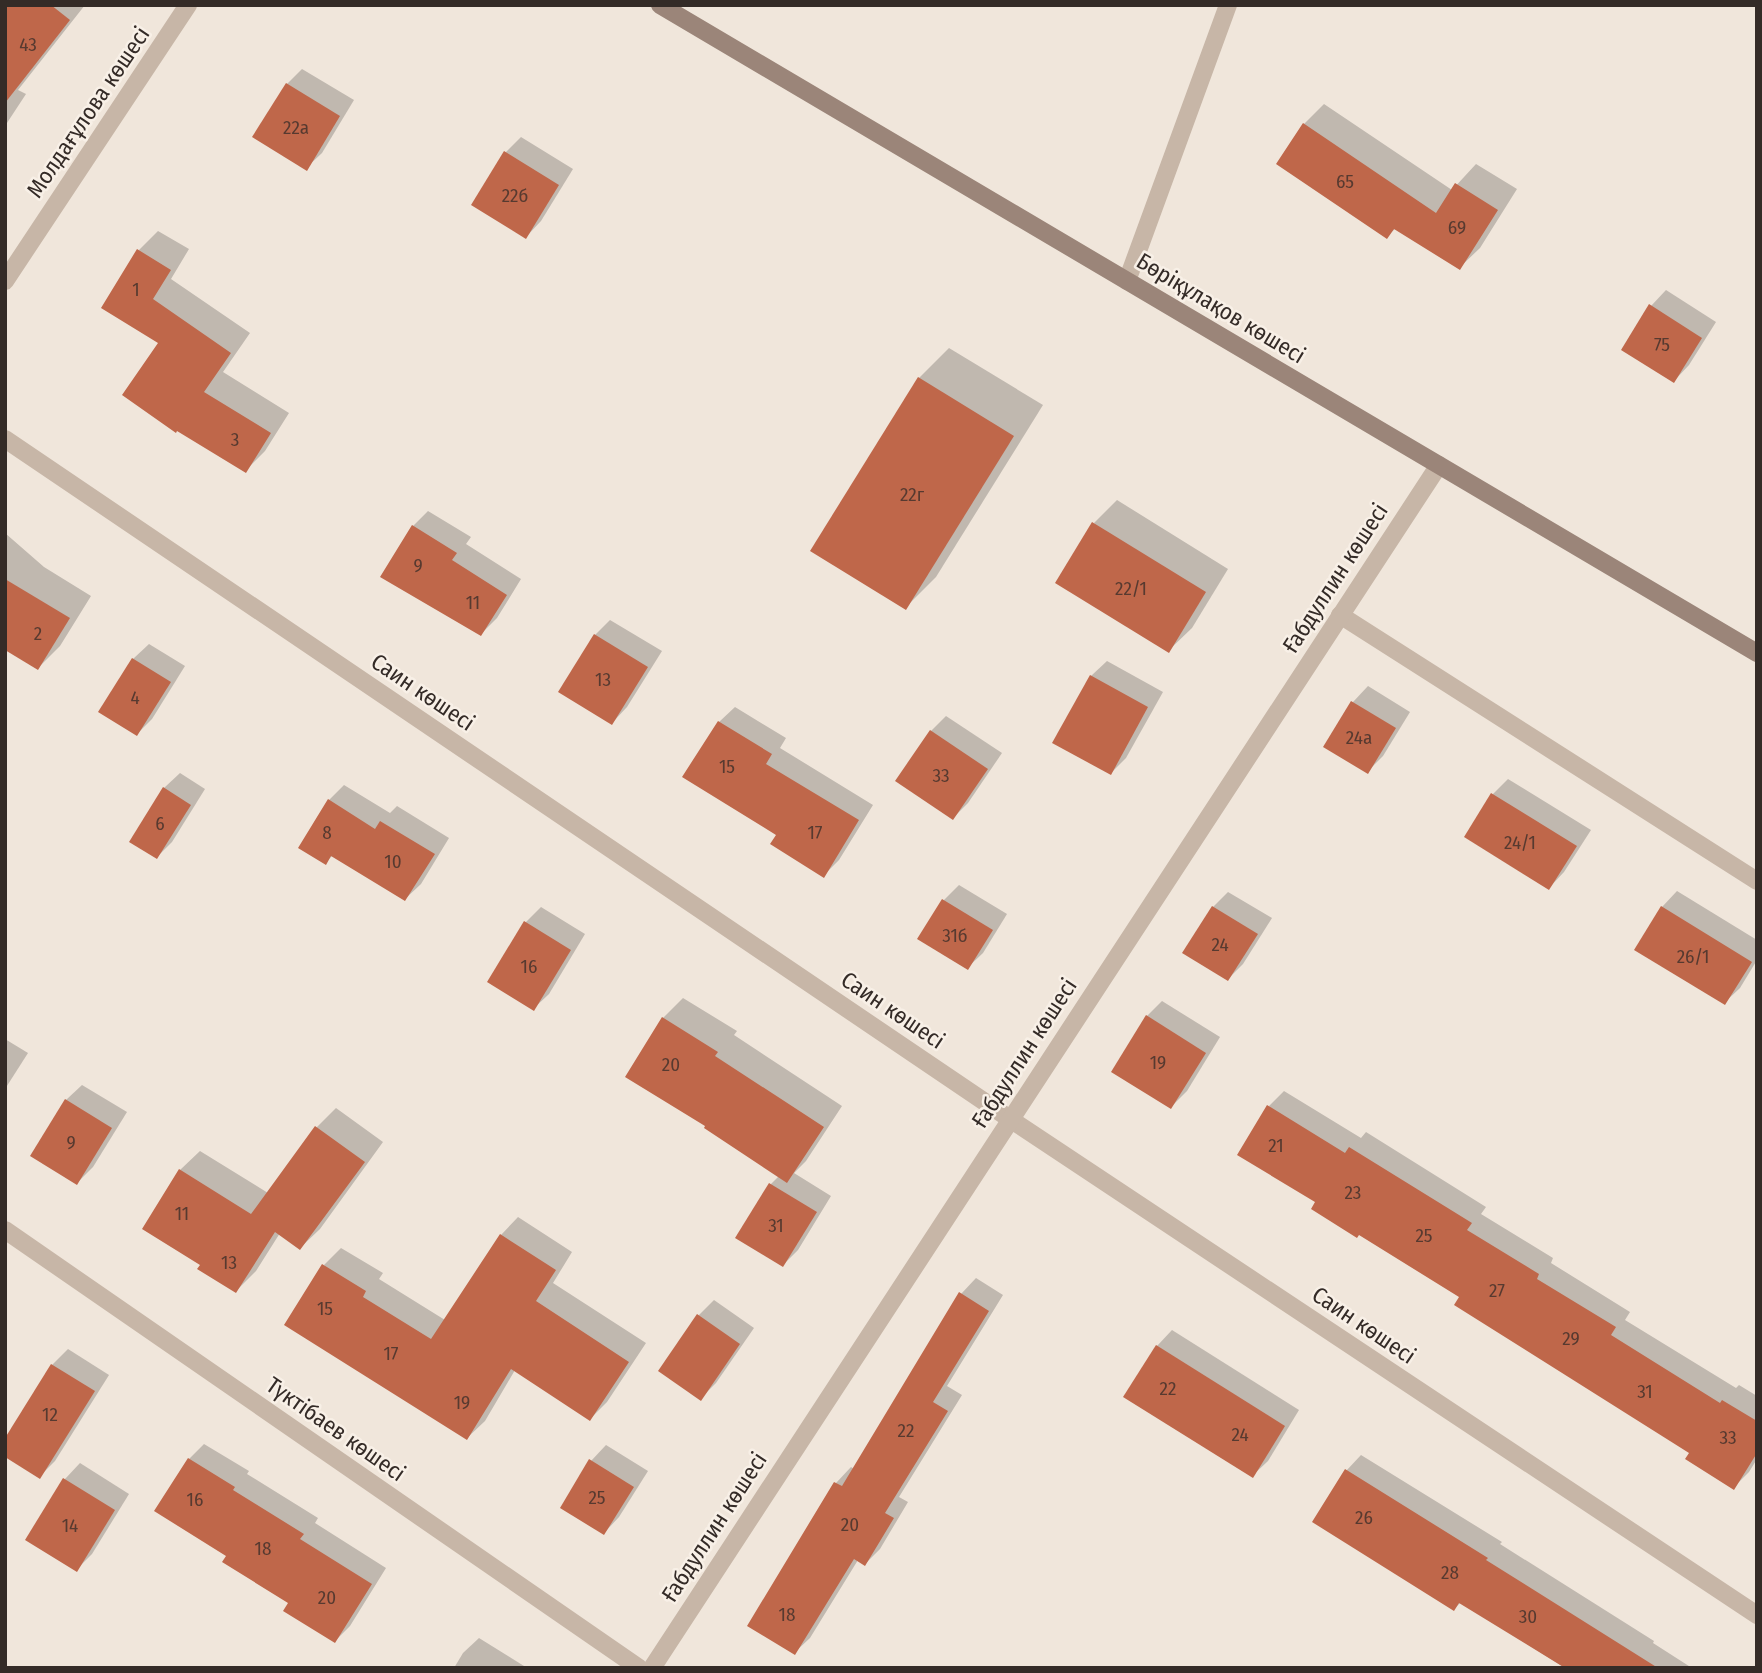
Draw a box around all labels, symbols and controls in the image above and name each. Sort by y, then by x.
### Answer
street label: Молдағұлова көшесі [20,21,156,203]
house number: 43 [19,33,37,56]
house number: 22а [283,116,309,139]
house number: 65 [1336,170,1354,193]
house number: 22б [502,184,528,207]
house number: 69 [1448,216,1466,239]
street label: Бөріқұлақов көшесі [1132,247,1310,369]
house number: 1 [132,278,140,301]
house number: 75 [1654,333,1670,356]
house number: 3 [231,428,239,451]
house number: 22г [900,483,925,506]
street label: Ғабдуллин көшесі [1276,498,1394,658]
house number: 9 [413,554,423,577]
house number: 22/1 [1115,577,1147,600]
house number: 11 [466,591,480,614]
house number: 2 [34,622,42,645]
street label: Саин көшесі [366,647,480,737]
house number: 13 [595,668,611,691]
house number: 4 [130,686,140,709]
house number: 24а [1346,726,1372,749]
house number: 15 [719,755,735,778]
house number: 33 [932,764,950,787]
house number: 6 [155,812,165,835]
house number: 8 [322,821,332,844]
house number: 17 [807,821,823,844]
house number: 24/1 [1504,831,1536,854]
house number: 10 [384,850,402,873]
house number: 31б [942,924,968,947]
house number: 24 [1211,933,1229,956]
house number: 26/1 [1677,945,1709,968]
house number: 16 [521,955,537,978]
street label: Саин көшесі [836,965,950,1055]
street label: Ғабдуллин көшесі [965,973,1083,1133]
house number: 19 [1150,1051,1166,1074]
house number: 20 [662,1053,680,1076]
house number: 9 [66,1131,76,1154]
house number: 21 [1268,1134,1284,1157]
house number: 23 [1345,1181,1361,1204]
house number: 11 [175,1202,189,1225]
house number: 31 [768,1214,784,1237]
house number: 25 [1415,1224,1433,1247]
house number: 13 [221,1251,237,1274]
house number: 27 [1489,1279,1505,1302]
street label: Саин көшесі [1307,1280,1421,1370]
house number: 15 [317,1297,333,1320]
house number: 29 [1562,1327,1580,1350]
house number: 17 [383,1342,399,1365]
street label: Түктібаев көшесі [261,1371,411,1487]
house number: 22 [1160,1377,1176,1400]
house number: 31 [1637,1380,1653,1403]
house number: 19 [454,1391,470,1414]
house number: 12 [42,1403,58,1426]
house number: 22 [898,1419,914,1442]
house number: 24 [1231,1423,1249,1446]
house number: 33 [1719,1426,1737,1449]
street label: Ғабдуллин көшесі [655,1447,773,1607]
house number: 25 [588,1486,606,1509]
house number: 16 [187,1488,203,1511]
house number: 26 [1355,1506,1373,1529]
house number: 20 [841,1513,859,1536]
house number: 14 [62,1514,78,1537]
house number: 18 [255,1537,271,1560]
house number: 28 [1441,1561,1459,1584]
house number: 20 [318,1586,336,1609]
house number: 18 [779,1603,795,1626]
house number: 30 [1519,1605,1537,1628]

